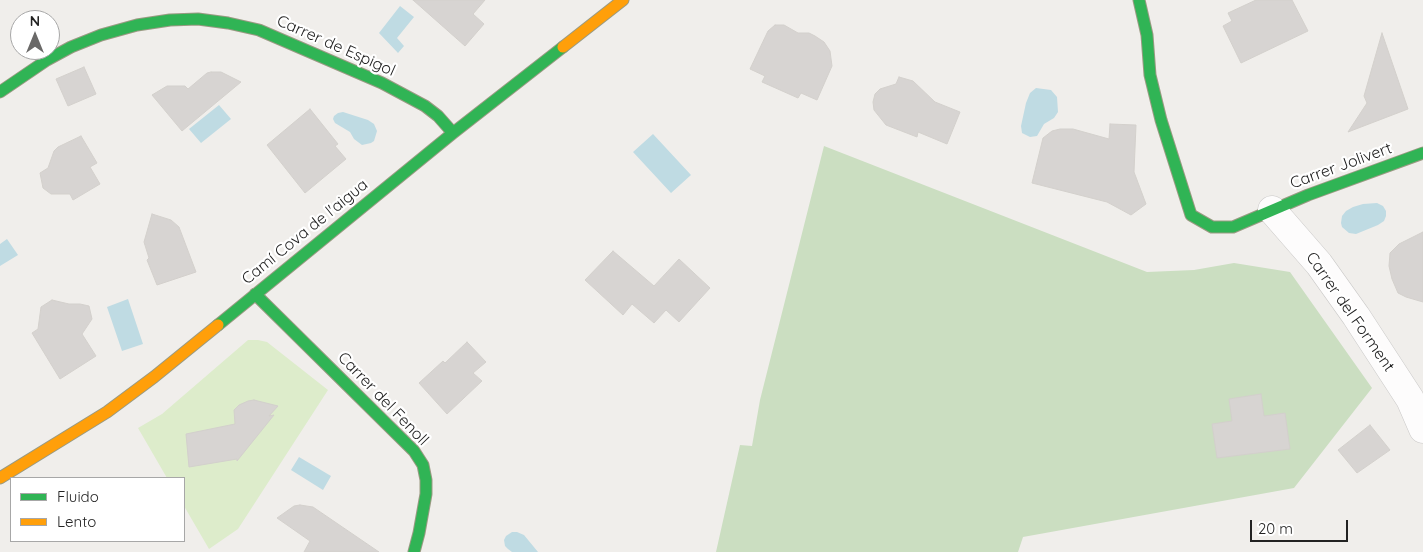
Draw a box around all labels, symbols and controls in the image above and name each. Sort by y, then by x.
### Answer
north arrow [10,10,60,60]
street label: Carrer de Espigol [274,11,398,81]
text: N [30,12,40,30]
street label: Carrer Jolivert [1288,139,1394,193]
street label: Camí Cova de l'aigua [238,175,372,289]
street label: Carrer del Forment [1302,249,1398,375]
street label: Carrer del Fenoll [334,348,432,450]
legend [10,477,185,542]
text: Fluido [57,487,99,506]
scale bar [1253,510,1350,542]
text: Lento [57,512,96,531]
text: 20 m [1258,519,1293,538]

